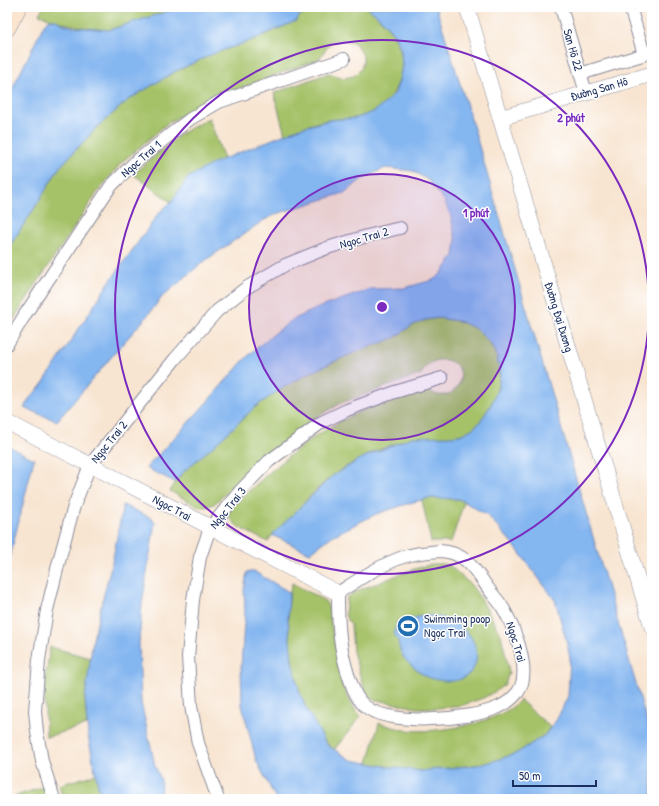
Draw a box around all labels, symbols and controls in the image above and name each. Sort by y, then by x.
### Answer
street label: San Hô 22 [559,27,588,73]
street label: Đường San Hô [568,72,630,105]
text: 2 phút [557,109,586,127]
street label: Ngọc Trai 1 [117,136,165,181]
text: 1 phút [463,204,490,222]
street label: Ngọc Trai 2 [337,222,391,253]
street label: Đường Đại Dương [541,280,578,354]
centre of rings [375,300,389,314]
street label: Ngọc Trai 2 [86,417,131,466]
street label: Ngọc Trai 3 [205,483,250,532]
street label: Ngọc Trai [150,490,195,525]
place label: Swimming poop Ngọc Trai [424,610,490,641]
sports icon: Swimming poop Ngọc Trai [395,613,421,639]
street label: Ngọc Trai [502,619,531,664]
scale bar [513,762,596,788]
text: 50 m [519,767,540,784]

